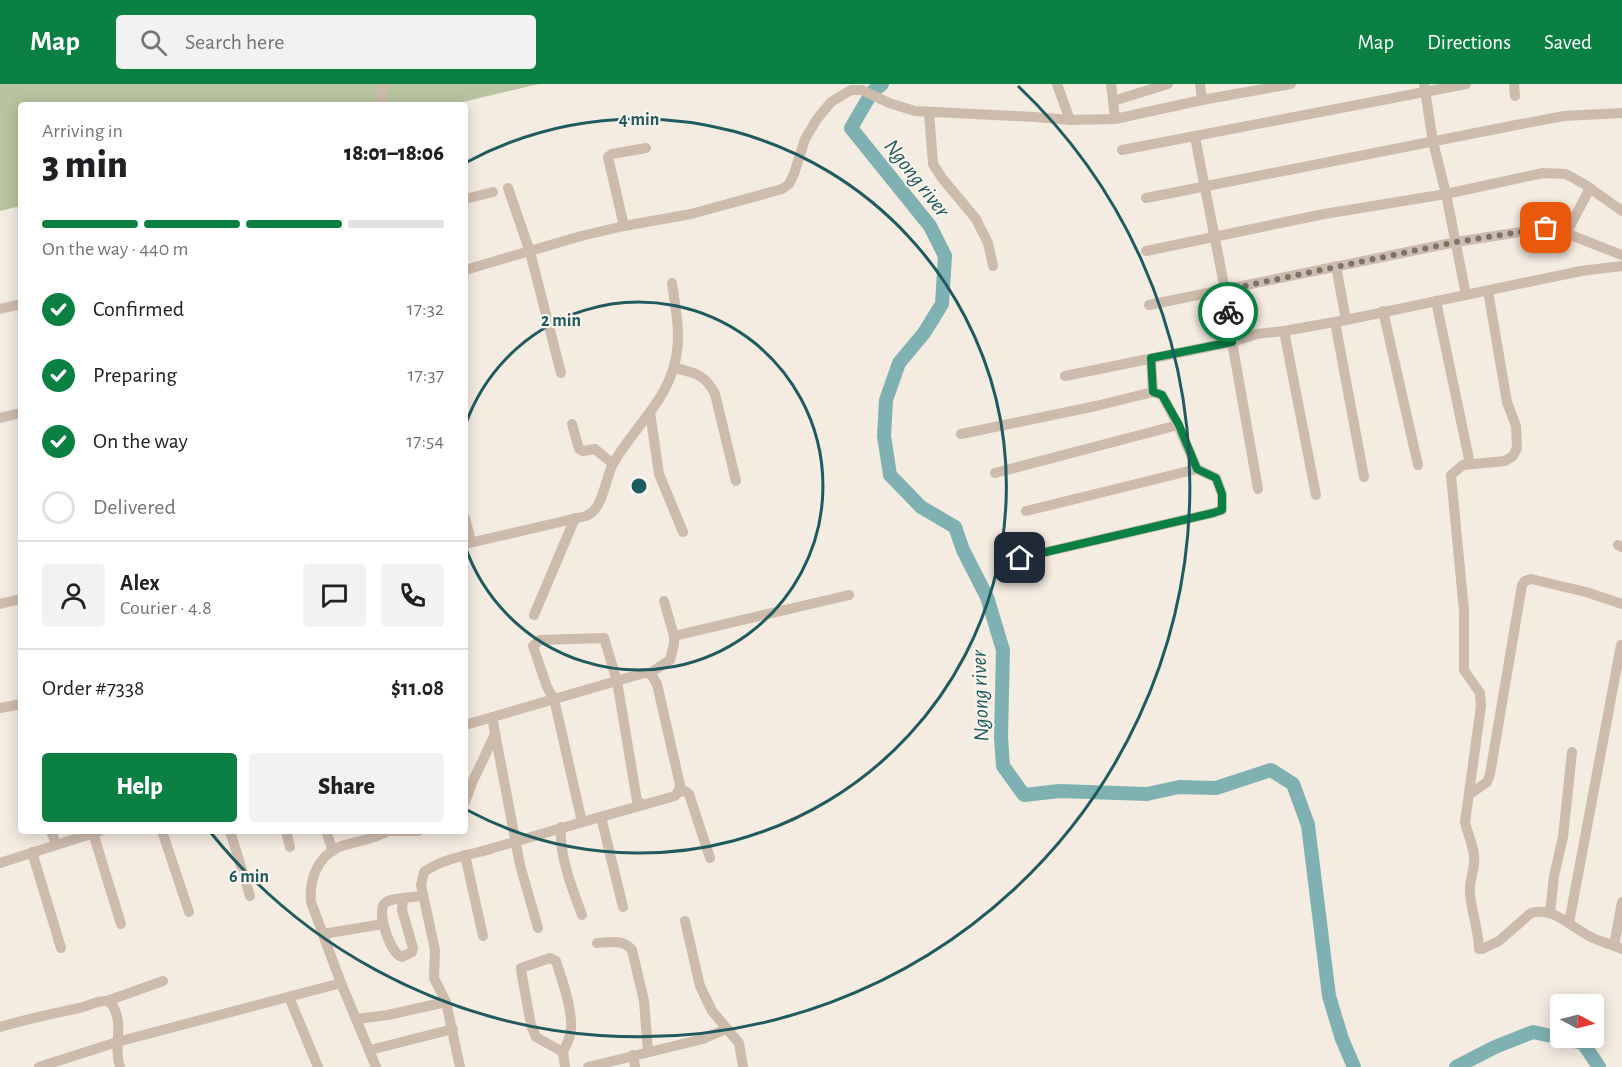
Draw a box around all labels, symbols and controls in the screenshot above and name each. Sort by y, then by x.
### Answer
search box [116,15,536,69]
icon: search [137,26,170,59]
text: Map [30,28,80,56]
text: Search here [185,31,284,53]
text: Map [1358,32,1394,53]
text: Directions [1427,32,1511,53]
text: Saved [1544,32,1592,53]
text: 4 min [619,111,659,129]
text: Arriving in [42,121,123,141]
water label: Ngong river [880,135,954,222]
text: 18:01–18:06 [344,142,444,164]
text: 3 min [42,146,128,185]
pin [1520,202,1571,253]
icon: bag [1529,211,1562,244]
text: On the way · 440 m [42,239,189,259]
courier [1198,282,1258,342]
icon: check [42,293,75,326]
icon: bike [1212,296,1245,329]
text: Confirmed [93,298,184,320]
text: 17:32 [407,299,444,319]
text: 2 min [541,312,581,330]
icon: check [42,359,75,392]
text: Preparing [93,364,177,386]
text: 17:37 [408,365,444,385]
icon: check [42,425,75,458]
text: On the way [93,430,188,452]
text: 17:54 [406,431,444,451]
centre of rings [629,476,649,496]
text: Delivered [93,496,176,518]
pin [994,532,1045,583]
icon: home [1003,541,1036,574]
button: person [42,564,105,627]
button: chat [303,564,366,627]
button: phone [381,564,444,627]
text: Alex [120,572,160,594]
text: Courier · 4.8 [120,598,212,618]
water label: Ngong river [967,649,993,742]
text: Order #7338 [42,677,144,699]
text: $11.08 [391,677,444,699]
button: Help [42,753,237,822]
button: Share [249,753,444,822]
text: 6 min [229,868,269,886]
north arrow [1550,994,1604,1048]
map controls [1550,994,1604,1048]

